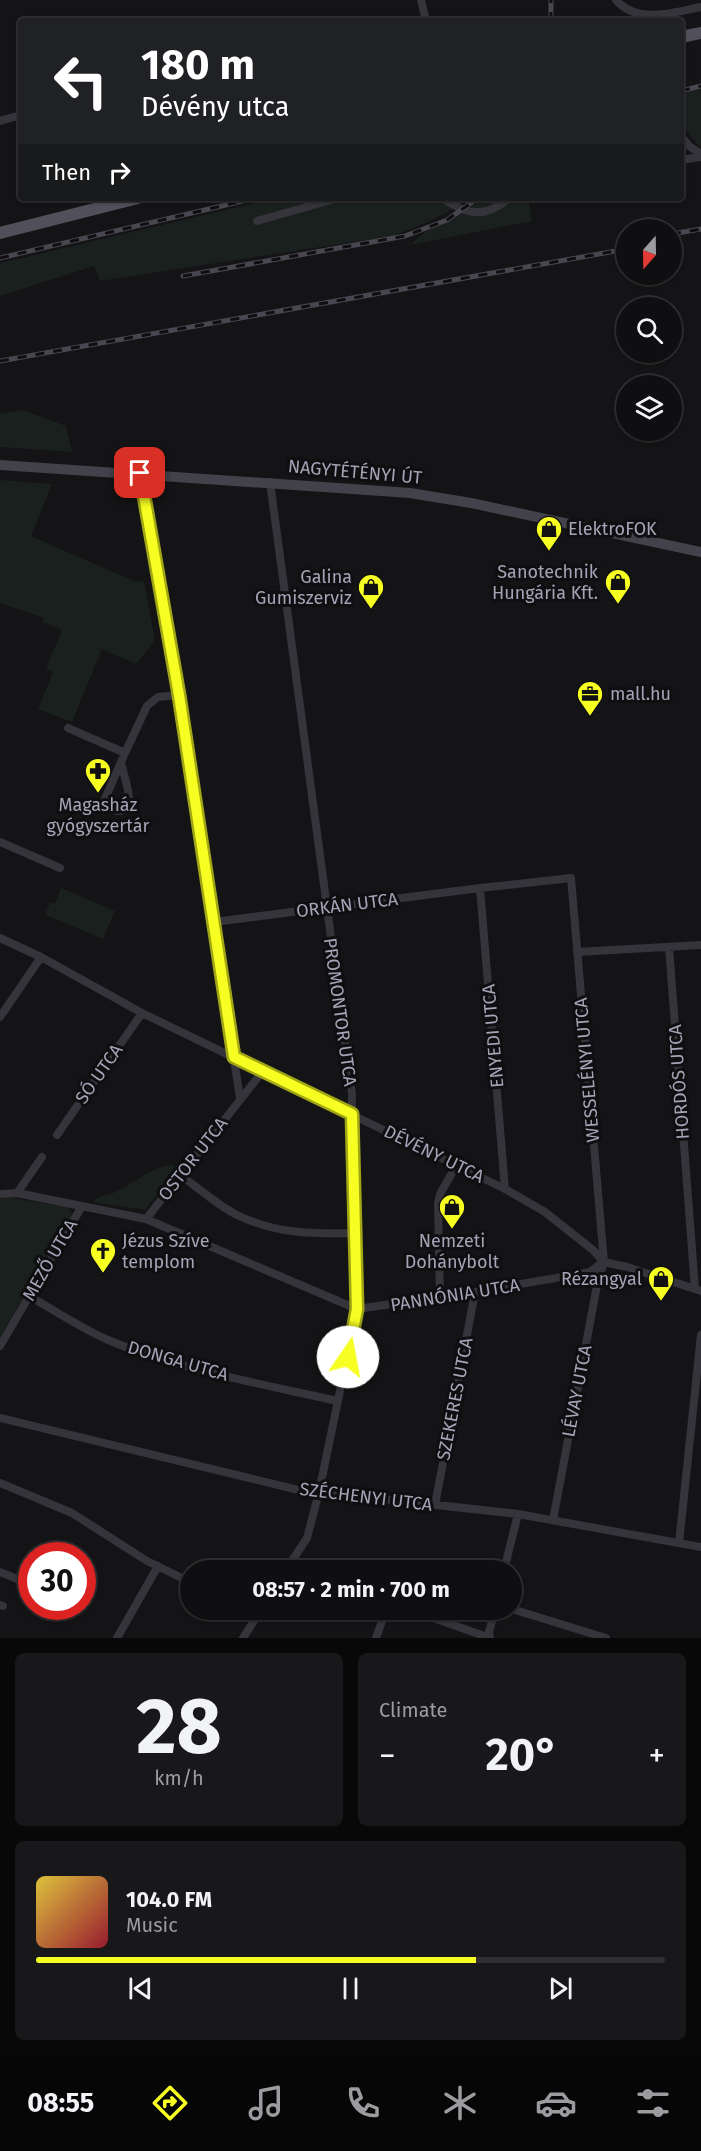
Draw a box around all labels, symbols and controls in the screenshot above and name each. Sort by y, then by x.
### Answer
text: 180 m [141,40,255,90]
icon: left [42,42,120,120]
text: Dévény utca [141,91,289,123]
icon: right [103,156,136,189]
text: Then [42,159,91,186]
north arrow [616,219,682,285]
map controls [616,219,682,441]
button: search [616,297,682,363]
button: layers [616,375,682,441]
pin [114,447,165,498]
street label: NAGYTÉTÉNYI ÚT [287,454,424,489]
icon: arrive [123,456,156,489]
shop icon: ElektroFOK [534,514,564,552]
place label: ElektroFOK [568,518,657,540]
place label: Sanotechnik Hungária Kft. [492,561,599,604]
place label: Galina Gumiszerviz [255,566,352,609]
shop icon: Sanotechnik Hungária Kft. [603,567,633,605]
shop icon: Galina Gumiszerviz [356,572,386,610]
office icon: mall.hu [575,679,605,717]
place label: mall.hu [610,683,671,705]
pharmacy icon: Magasház gyógyszertár [83,756,113,794]
place label: Magasház gyógyszertár [47,794,149,837]
street label: ORKÁN UTCA [295,887,400,922]
street label: PROMONTOR UTCA [319,936,361,1088]
street label: ENYEDI UTCA [477,983,508,1089]
street label: WESSELÉNYI UTCA [569,996,604,1143]
street label: HORDÓS UTCA [664,1023,694,1140]
street label: SÓ UTCA [70,1039,128,1108]
street label: OSTOR UTCA [154,1112,233,1205]
street label: DÉVÉNY UTCA [380,1119,489,1188]
shop icon: Nemzeti Dohánybolt [437,1192,467,1230]
street label: MEZŐ UTCA [17,1214,83,1305]
place label: Jézus Szíve templom [122,1230,210,1273]
place label: Nemzeti Dohánybolt [405,1230,500,1273]
church icon: Jézus Szíve templom [88,1236,118,1274]
shop icon: Rézangyal [646,1264,676,1302]
place label: Rézangyal [561,1268,642,1290]
street label: PANNÓNIA UTCA [389,1274,522,1316]
position arrow [316,1325,380,1389]
street label: SZEKERES UTCA [432,1335,478,1462]
street label: DONGA UTCA [125,1336,232,1386]
street label: LÉVAY UTCA [556,1342,597,1439]
street label: SZÉCHENYI UTCA [298,1477,434,1516]
speed limit sign: 30 [18,1542,96,1620]
text: 08:57 · 2 min · 700 m [252,1576,450,1603]
text: 28 [136,1680,222,1774]
text: Climate [379,1698,447,1722]
text: 20° [485,1728,559,1782]
text: − [379,1736,396,1776]
text: + [649,1736,665,1776]
text: km/h [154,1766,204,1790]
text: 104.0 FM [126,1886,212,1913]
text: Music [126,1913,178,1937]
icon: previous [124,1972,157,2005]
icon: pause [334,1972,367,2005]
icon: next [544,1972,577,2005]
icon: directions [149,2082,191,2124]
icon: music [245,2082,287,2124]
icon: phone [342,2082,384,2124]
icon: climate [439,2082,481,2124]
icon: car [535,2082,577,2124]
icon: filters [632,2082,674,2124]
text: 08:55 [27,2087,94,2119]

